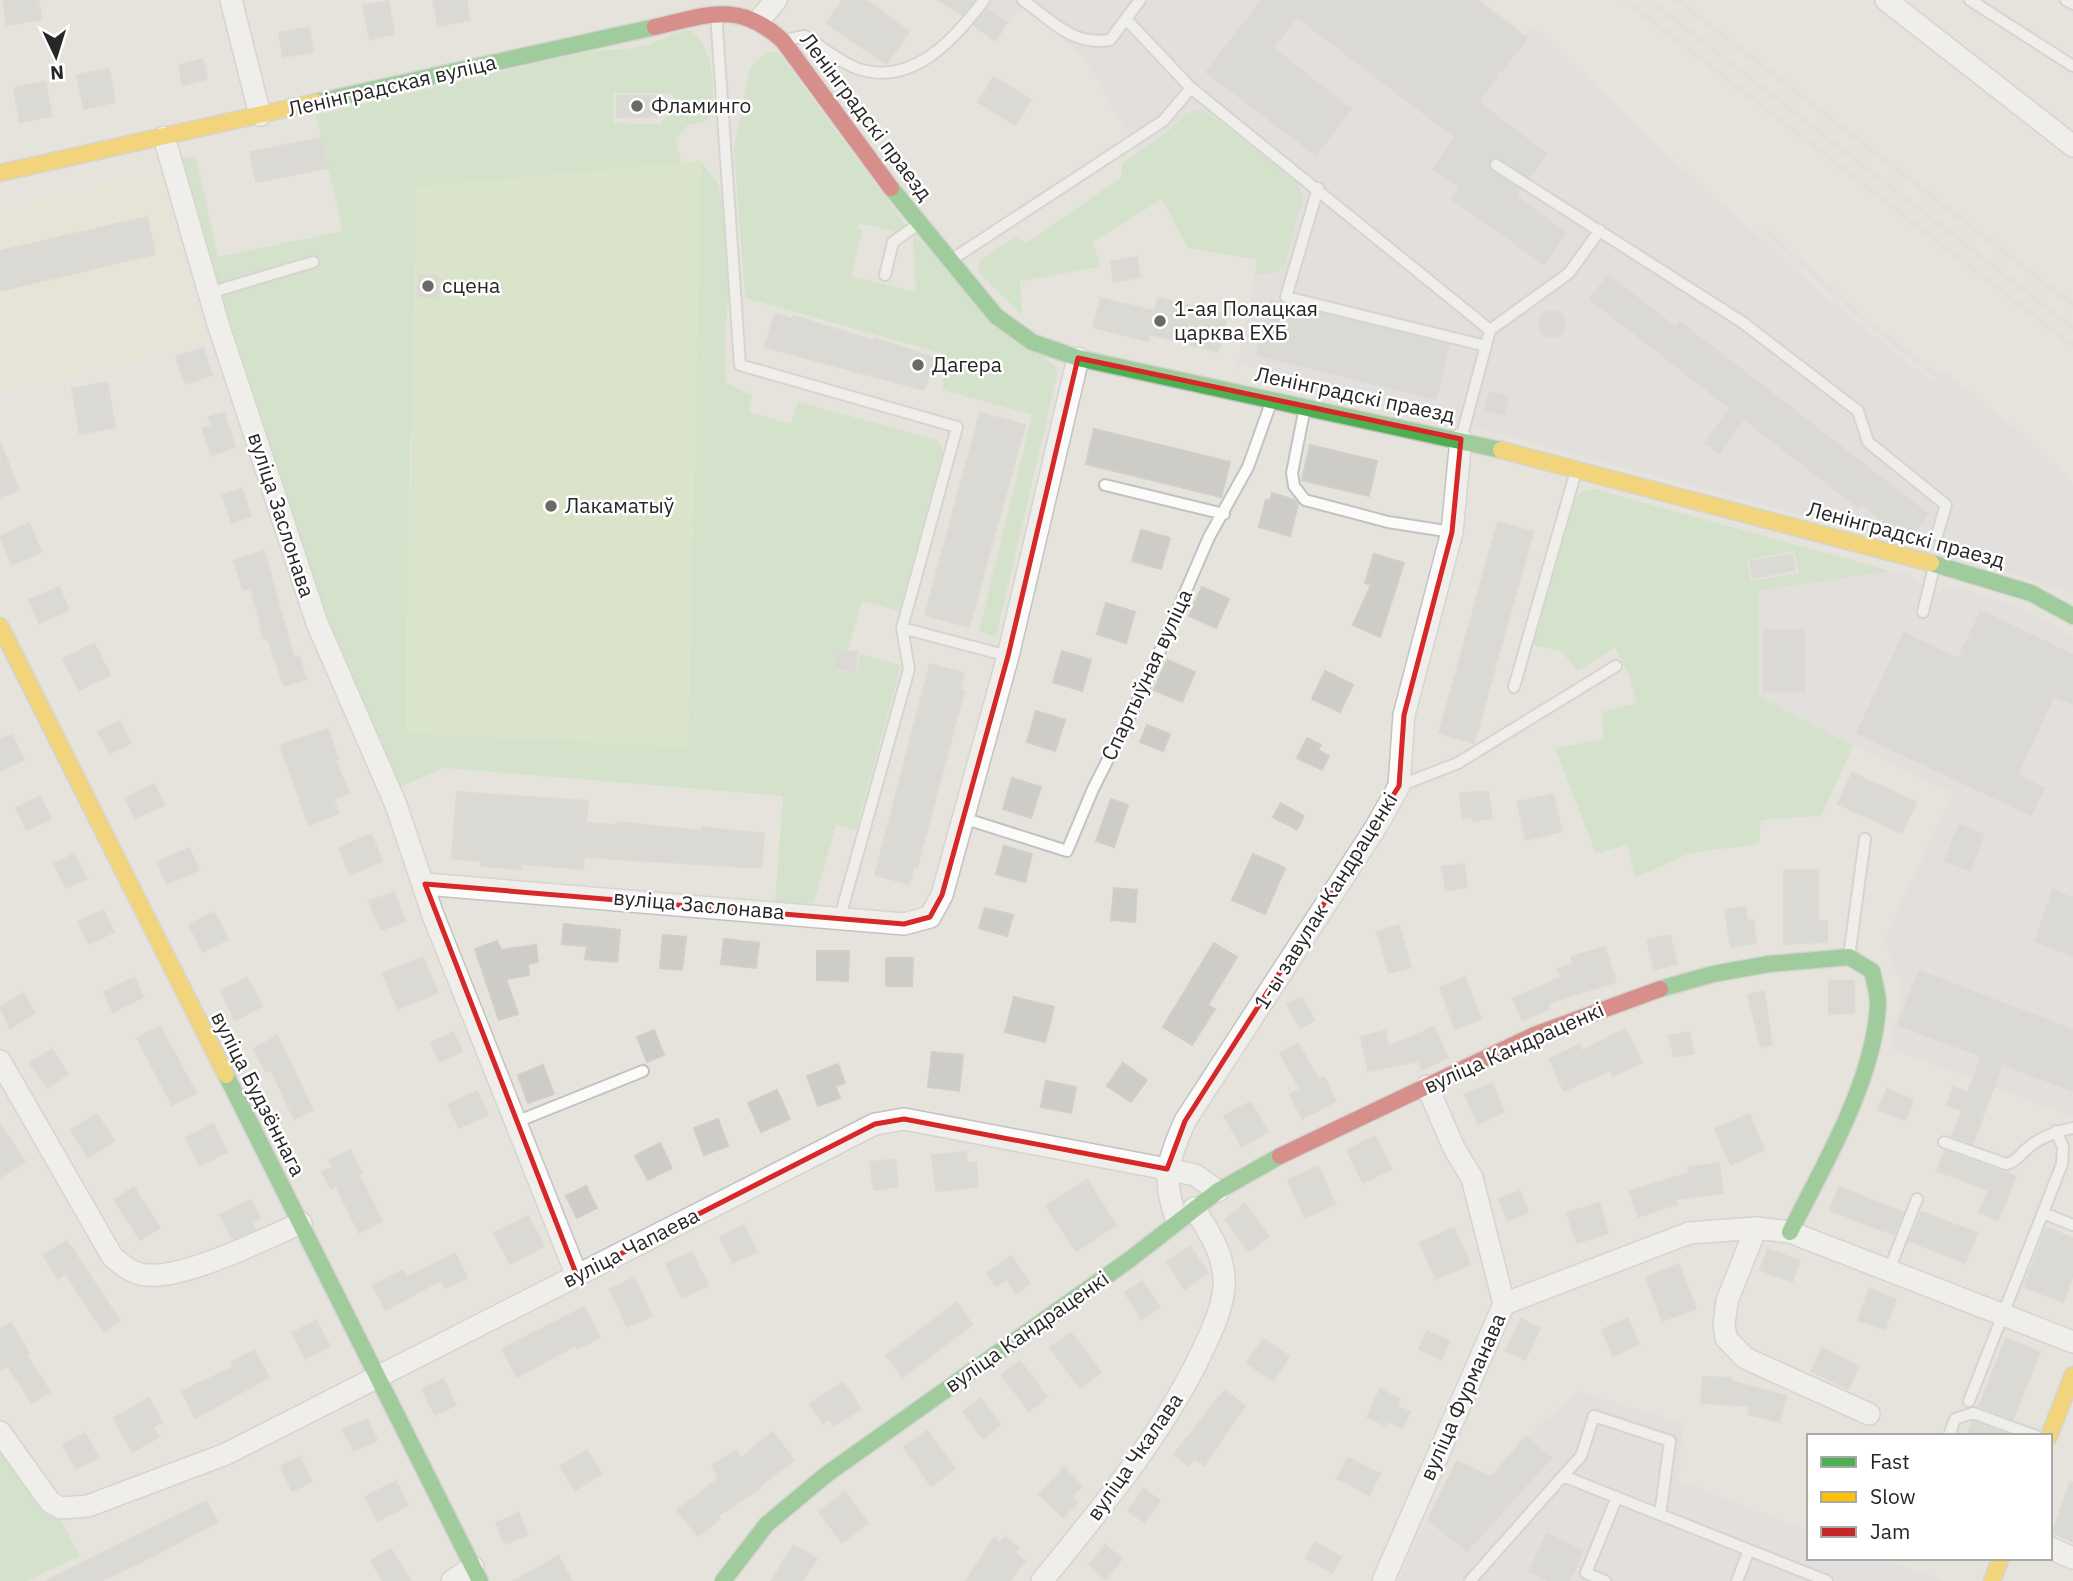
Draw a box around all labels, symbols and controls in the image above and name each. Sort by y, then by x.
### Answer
north arrow [21,21,91,91]
street label: Ленінградскі праезд [794,27,939,206]
street label: Ленінградская вуліца [285,47,499,123]
text: N [49,61,65,85]
place label: Фламинго [651,91,751,119]
marker: Фламинго [629,98,645,114]
place label: сцена [442,271,500,299]
marker: сцена [420,278,436,294]
place label: 1-ая Полацкая царква ЕХБ [1174,294,1318,346]
marker: 1-ая Полацкая царква ЕХБ [1152,313,1168,329]
place label: Дагера [932,350,1002,378]
marker: Дагера [910,357,926,373]
street label: Ленінградскі праезд [1253,359,1458,429]
street label: вуліца Заслонава [242,429,322,601]
place label: Лакаматыў [565,491,675,519]
street label: Ленінградскі праезд [1804,494,2008,574]
marker: Лакаматыў [543,498,559,514]
street label: Спартыўная вуліца [1094,584,1198,765]
street label: 1-ы завулак Кандраценкі [1247,787,1403,1014]
street label: вуліца Заслонава [612,883,786,925]
street label: вуліца Кандраценкі [1419,995,1608,1099]
street label: вуліца Будзённага [205,1006,313,1181]
street label: вуліца Чапаева [557,1201,704,1294]
street label: вуліца Кандраценкі [939,1264,1114,1398]
street label: вуліца Фурманава [1413,1309,1512,1485]
street label: вуліца Чкалава [1080,1387,1189,1526]
legend [1807,1434,2052,1560]
text: Fast [1870,1447,1910,1475]
text: Slow [1870,1482,1916,1510]
text: Jam [1870,1517,1910,1545]

